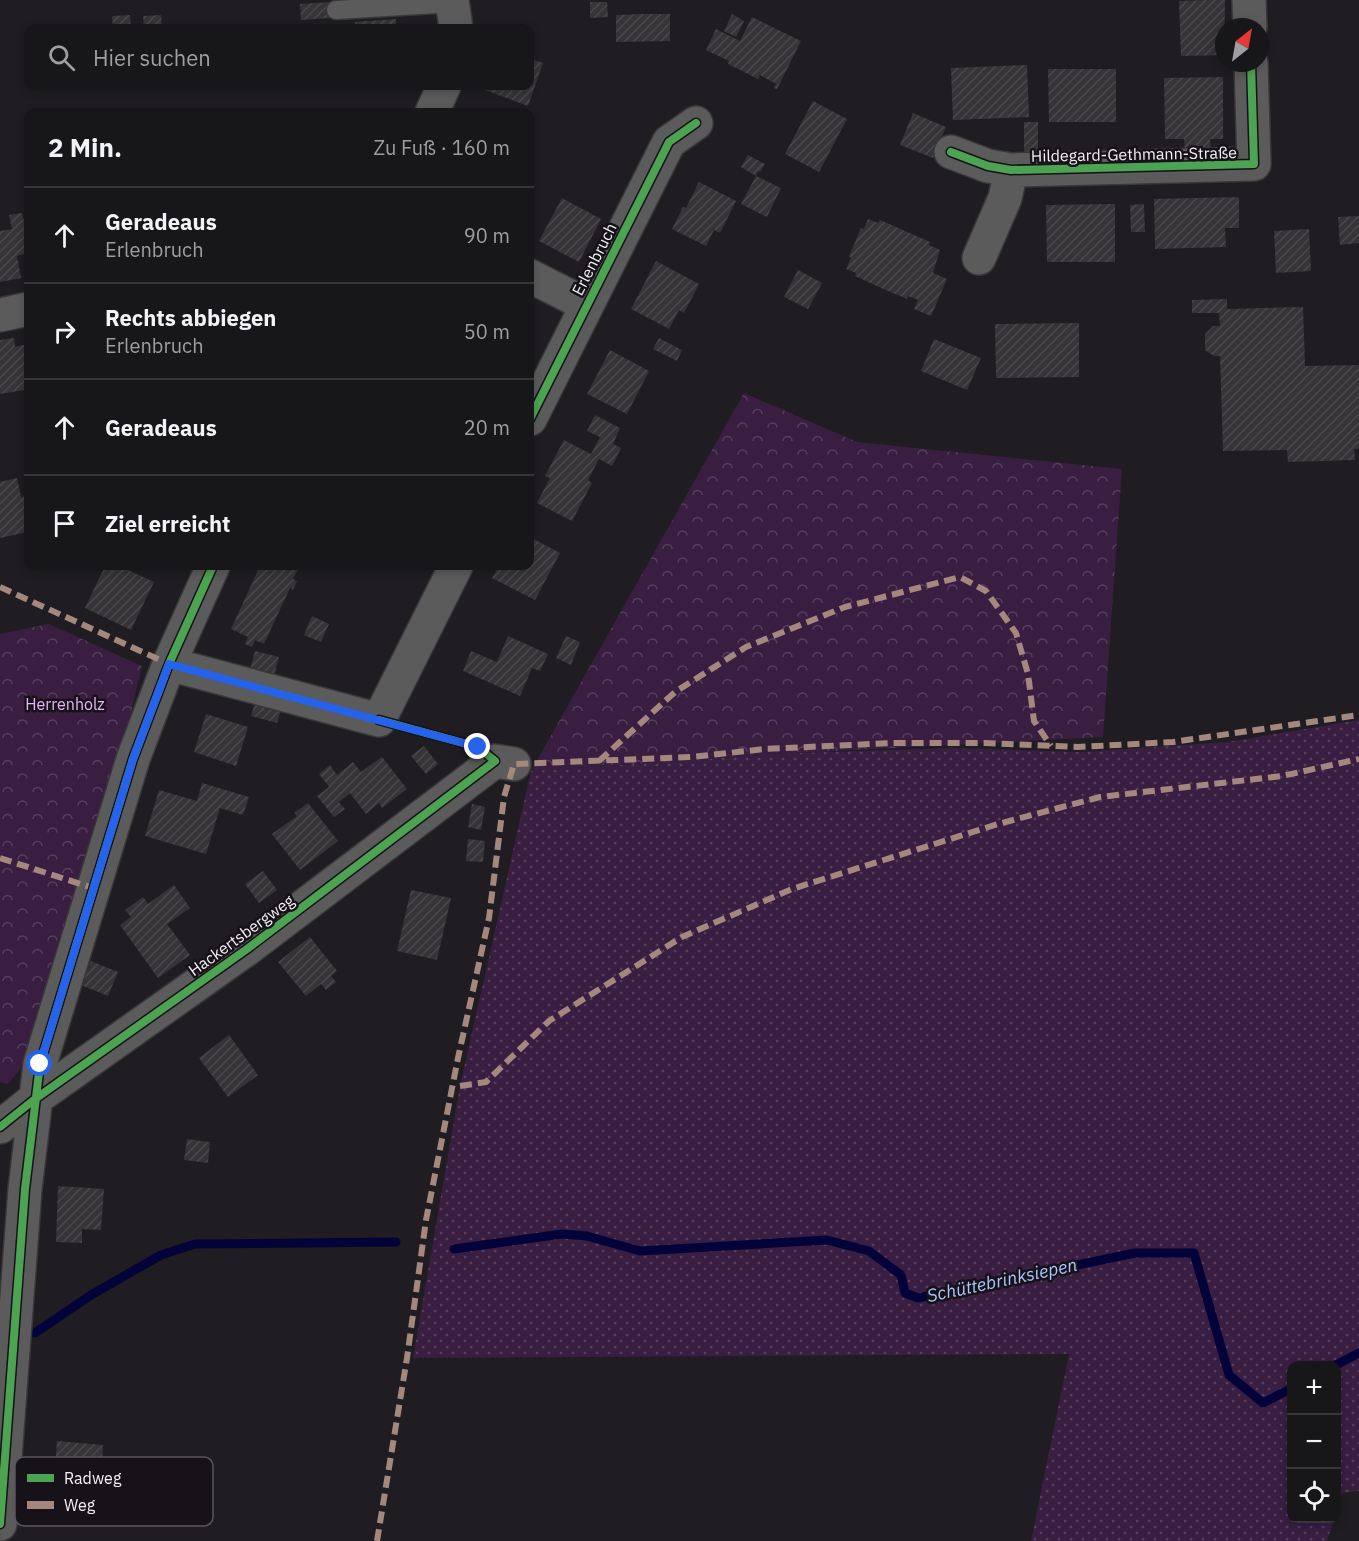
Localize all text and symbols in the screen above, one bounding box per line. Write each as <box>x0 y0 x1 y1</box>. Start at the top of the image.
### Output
north arrow <box>1215 18 1269 72</box>
search box <box>24 24 534 90</box>
icon: search <box>45 41 78 74</box>
text: Hier suchen <box>93 43 211 72</box>
text: 2 Min. <box>48 130 122 164</box>
text: Zu Fuß · 160 m <box>373 134 510 161</box>
street label: Hildegard-Gethmann-Straße <box>1031 142 1237 166</box>
text: Geradeaus <box>105 207 217 236</box>
icon: ahead <box>48 219 81 252</box>
street label: Erlenbruch <box>567 219 621 299</box>
text: 90 m <box>464 222 510 249</box>
text: Erlenbruch <box>105 236 204 263</box>
text: Rechts abbiegen <box>105 303 276 332</box>
icon: right <box>48 315 81 348</box>
text: 50 m <box>464 318 510 345</box>
text: Erlenbruch <box>105 332 204 359</box>
icon: ahead <box>48 411 81 444</box>
text: Geradeaus <box>105 413 217 442</box>
text: 20 m <box>464 414 510 441</box>
icon: arrive <box>48 507 81 540</box>
text: Ziel erreicht <box>105 509 230 538</box>
park label: Herrenholz <box>25 694 105 714</box>
route end <box>464 733 490 759</box>
street label: Hackertsbergweg <box>184 890 298 980</box>
route start <box>26 1050 52 1076</box>
water label: Schüttebrinksiepen <box>925 1253 1079 1307</box>
map controls <box>1287 1361 1341 1523</box>
button: + <box>1287 1361 1341 1415</box>
button: − <box>1287 1415 1341 1469</box>
legend <box>15 1457 213 1526</box>
text: Radweg <box>64 1468 122 1488</box>
button: locate <box>1287 1469 1341 1523</box>
text: Weg <box>64 1495 96 1515</box>

